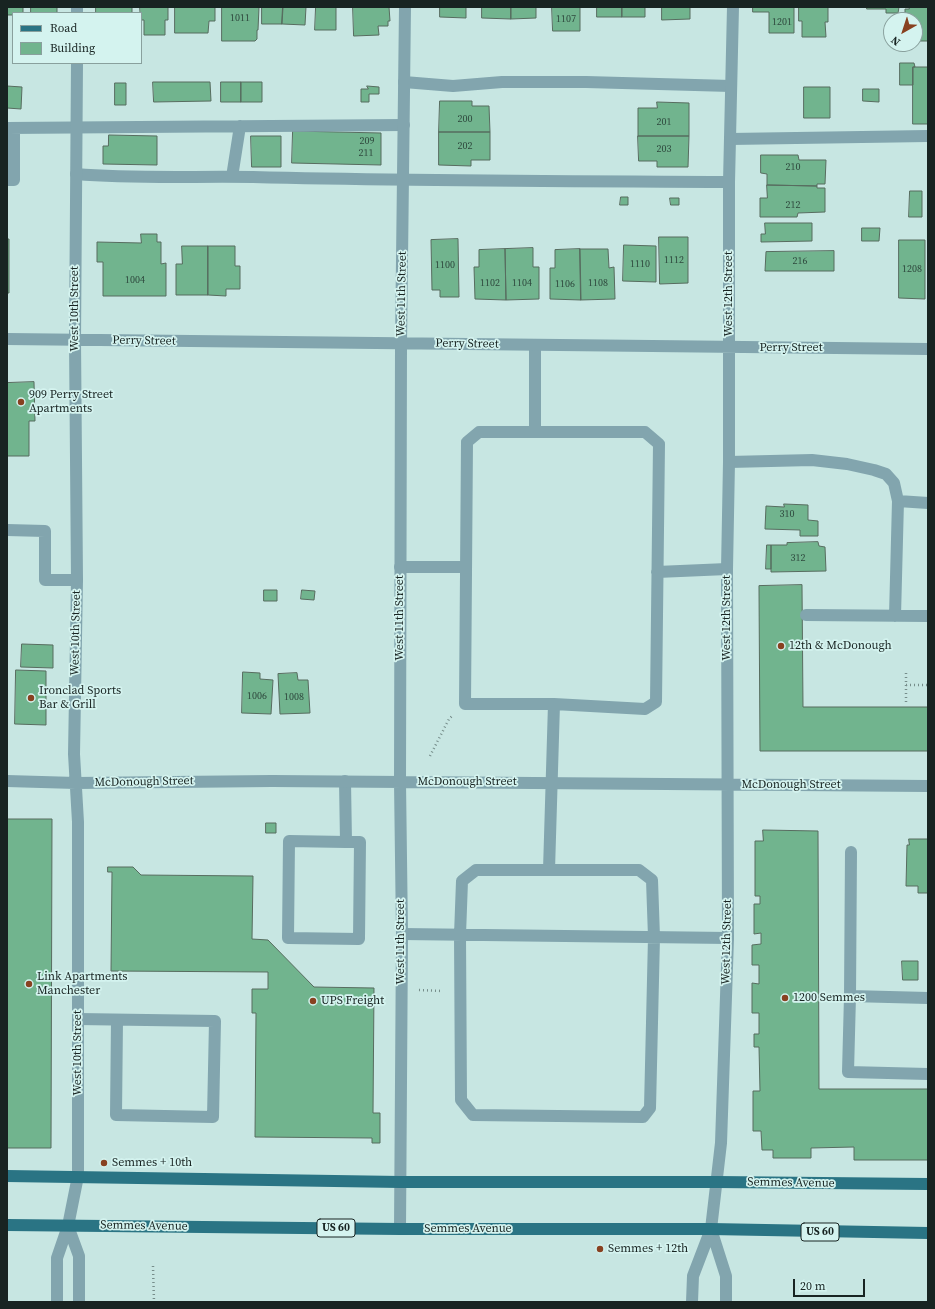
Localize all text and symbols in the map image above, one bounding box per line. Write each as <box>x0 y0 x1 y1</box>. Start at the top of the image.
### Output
legend <box>12 12 142 64</box>
house number: 1011 <box>230 12 250 24</box>
north arrow <box>883 12 923 52</box>
house number: 1107 <box>556 13 576 25</box>
house number: 1201 <box>772 16 792 28</box>
text: Road <box>50 20 77 36</box>
text: N <box>888 33 904 49</box>
text: Building <box>50 40 95 56</box>
house number: 200 <box>458 113 472 125</box>
house number: 201 <box>657 116 671 128</box>
house number: 209 <box>360 135 374 147</box>
house number: 202 <box>458 140 472 152</box>
house number: 203 <box>657 143 671 155</box>
house number: 211 <box>359 147 373 159</box>
house number: 210 <box>786 161 800 173</box>
house number: 212 <box>786 199 800 211</box>
street label: West 11th Street <box>394 251 410 337</box>
street label: West 12th Street <box>722 251 736 337</box>
house number: 1112 <box>664 254 684 266</box>
house number: 216 <box>793 255 807 267</box>
house number: 1110 <box>630 258 650 270</box>
house number: 1100 <box>435 259 455 271</box>
house number: 1208 <box>902 263 922 275</box>
street label: West 10th Street <box>68 266 82 352</box>
house number: 1004 <box>125 274 145 286</box>
house number: 1102 <box>480 277 500 289</box>
house number: 1104 <box>512 277 532 289</box>
house number: 1108 <box>588 277 608 289</box>
house number: 1106 <box>555 278 575 290</box>
street label: Perry Street <box>112 333 176 349</box>
street label: Perry Street <box>435 336 499 352</box>
street label: Perry Street <box>759 341 823 355</box>
place label: 909 Perry Street Apartments <box>29 388 113 416</box>
marker: 909 Perry Street Apartments <box>16 397 26 407</box>
house number: 310 <box>780 508 794 520</box>
house number: 312 <box>791 552 805 564</box>
street label: West 11th Street <box>393 575 407 661</box>
street label: West 12th Street <box>720 575 734 661</box>
street label: West 10th Street <box>68 590 84 676</box>
place label: 12th & McDonough <box>789 639 892 653</box>
marker: 12th & McDonough <box>776 641 786 651</box>
place label: Ironclad Sports Bar & Grill <box>39 684 121 712</box>
house number: 1006 <box>247 690 267 702</box>
house number: 1008 <box>284 691 304 703</box>
marker: Ironclad Sports Bar & Grill <box>26 693 36 703</box>
street label: McDonough Street <box>94 774 194 790</box>
street label: McDonough Street <box>417 775 517 789</box>
street label: McDonough Street <box>741 778 841 792</box>
street label: West 11th Street <box>394 899 408 985</box>
street label: West 12th Street <box>719 899 735 985</box>
place label: Link Apartments Manchester <box>37 970 127 998</box>
marker: Link Apartments Manchester <box>24 979 34 989</box>
place label: 1200 Semmes <box>793 991 865 1005</box>
marker: 1200 Semmes <box>780 993 790 1003</box>
place label: UPS Freight <box>321 994 384 1008</box>
marker: UPS Freight <box>308 996 318 1006</box>
street label: West 10th Street <box>71 1010 85 1096</box>
place label: Semmes + 10th <box>112 1156 192 1170</box>
marker: Semmes + 10th <box>99 1158 109 1168</box>
street label: Semmes Avenue <box>747 1175 835 1191</box>
street label: Semmes Avenue <box>100 1218 188 1234</box>
road number: US 60 <box>317 1219 355 1237</box>
street label: Semmes Avenue <box>424 1222 512 1236</box>
road number: US 60 <box>801 1223 839 1241</box>
place label: Semmes + 12th <box>608 1242 688 1256</box>
marker: Semmes + 12th <box>595 1244 605 1254</box>
scale bar <box>795 1271 867 1297</box>
text: 20 m <box>800 1278 826 1294</box>

